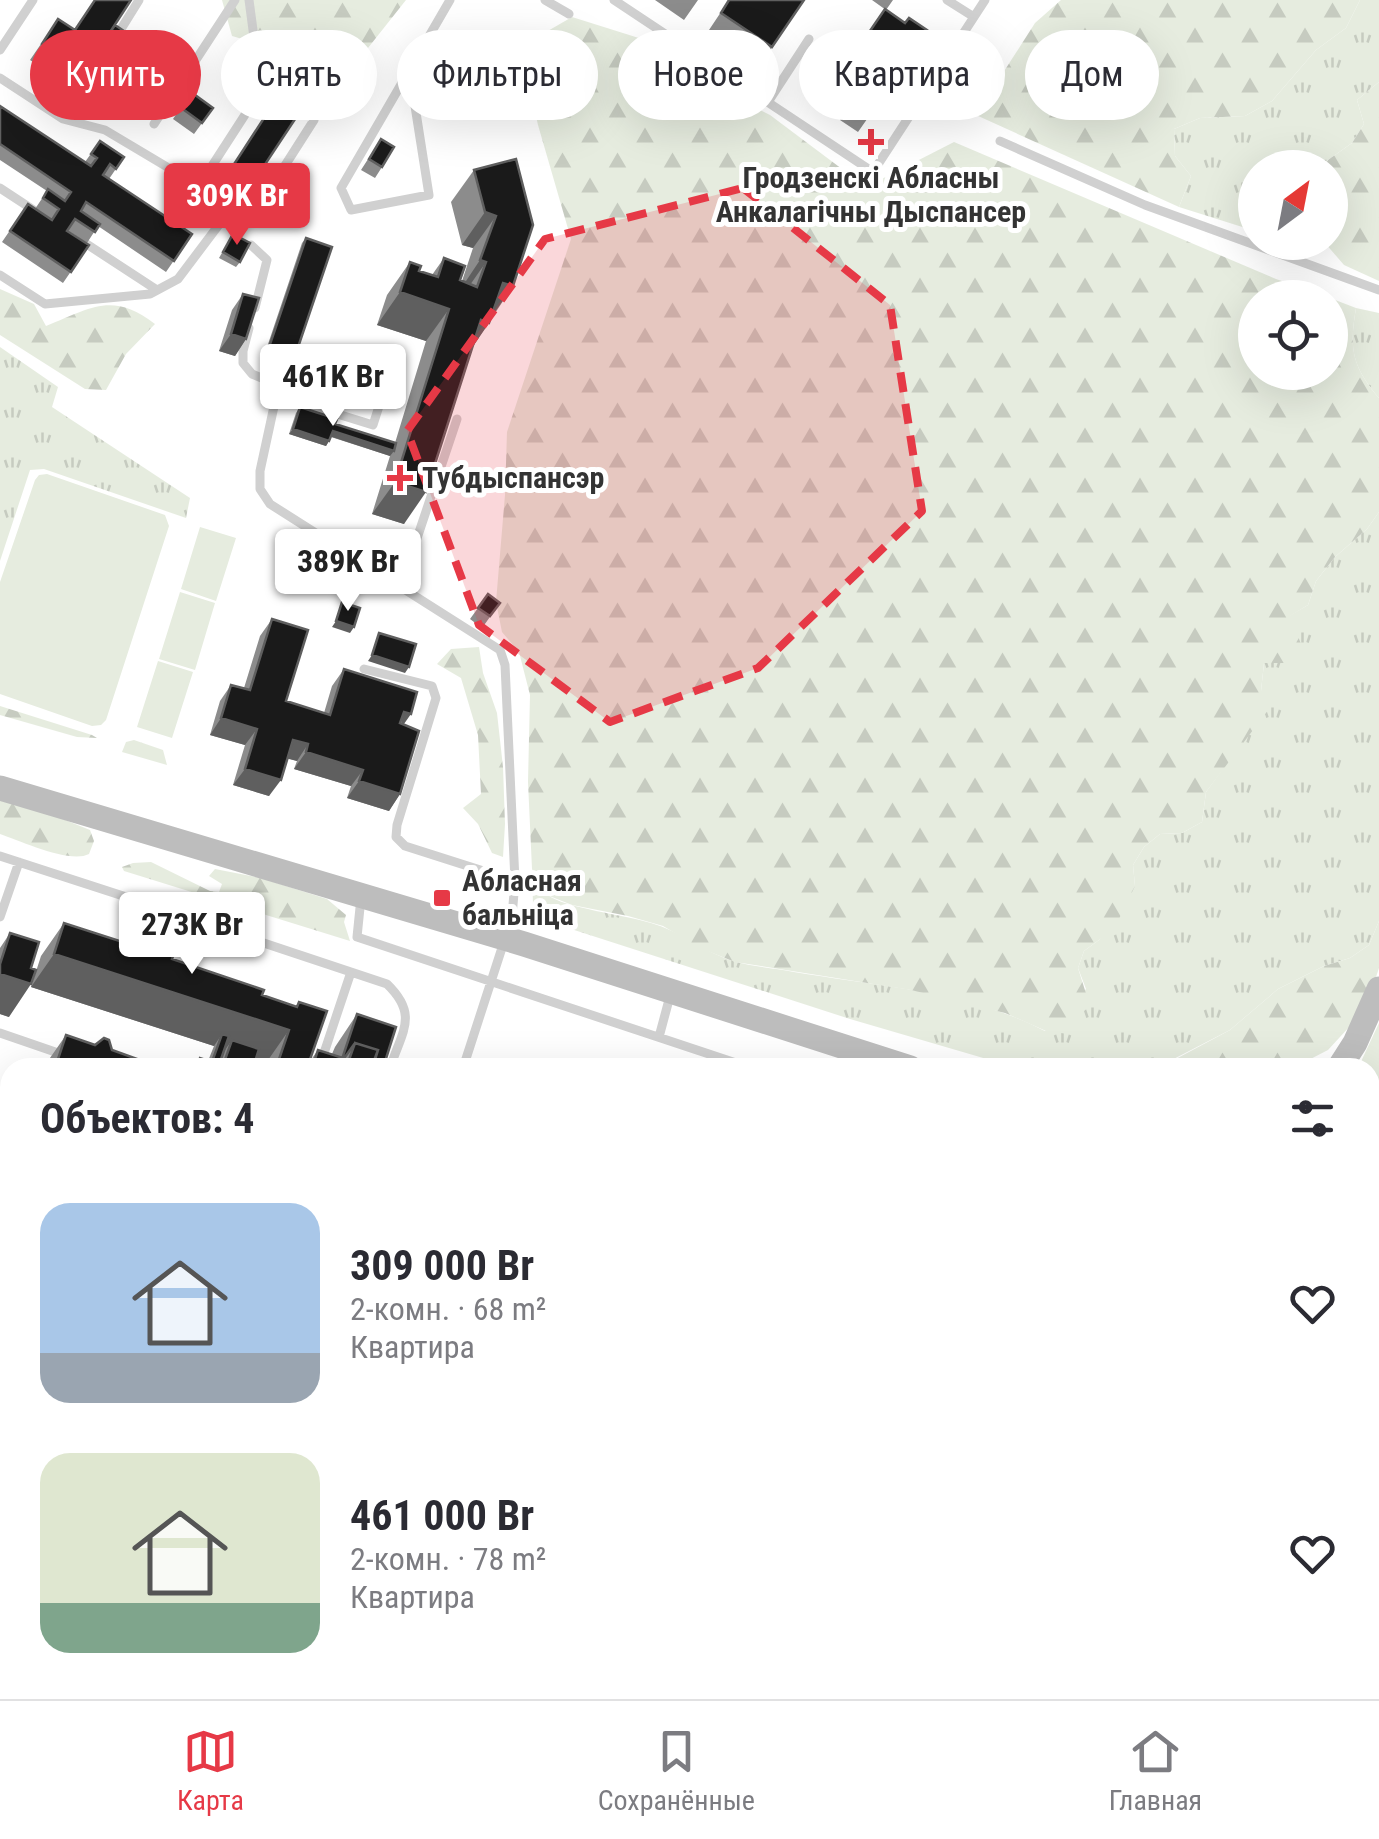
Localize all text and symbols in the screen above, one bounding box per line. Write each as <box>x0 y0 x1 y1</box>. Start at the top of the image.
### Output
chip: Купить <box>30 30 201 120</box>
chip: Снять <box>221 30 377 120</box>
chip: Фильтры <box>397 30 598 120</box>
chip: Новое <box>618 30 779 120</box>
chip: Квартира <box>799 30 1005 120</box>
chip: Дом <box>1025 30 1159 120</box>
marker: Гродзенскі Абласны Анкалагічны Дыспансер <box>858 129 884 155</box>
north arrow <box>1238 150 1348 260</box>
map controls <box>1238 150 1348 390</box>
place label: Гродзенскі Абласны Анкалагічны Дыспансер <box>716 160 1026 229</box>
pin: 309K Br <box>145 163 329 248</box>
text: 309K Br <box>186 176 288 214</box>
button: locate <box>1238 280 1348 390</box>
pin: 461K Br <box>241 344 425 429</box>
text: 461K Br <box>282 357 384 395</box>
place label: Тубдыспансэр <box>422 460 604 495</box>
marker: Тубдыспансэр <box>387 465 413 491</box>
pin: 389K Br <box>256 529 440 614</box>
text: 389K Br <box>297 542 399 580</box>
place label: Абласная бальніца <box>462 863 582 932</box>
marker: Абласная бальніца <box>431 887 453 909</box>
pin: 273K Br <box>100 892 284 977</box>
text: 273K Br <box>141 905 243 943</box>
icon: filters <box>1285 1091 1340 1146</box>
text: Объектов: 4 <box>40 1094 254 1143</box>
text: 309 000 Br <box>350 1241 534 1290</box>
icon: home <box>120 1243 240 1363</box>
icon: heart <box>1285 1276 1340 1331</box>
text: 2-комн. · 68 m² <box>350 1290 546 1328</box>
text: Квартира <box>350 1328 475 1366</box>
text: 461 000 Br <box>350 1491 534 1540</box>
icon: home <box>120 1493 240 1613</box>
icon: heart <box>1285 1526 1340 1581</box>
text: 2-комн. · 78 m² <box>350 1540 546 1578</box>
text: Квартира <box>350 1578 475 1616</box>
tab: Карта <box>177 1724 244 1817</box>
tab: Сохранённые <box>598 1724 755 1817</box>
tab: Главная <box>1109 1724 1202 1817</box>

